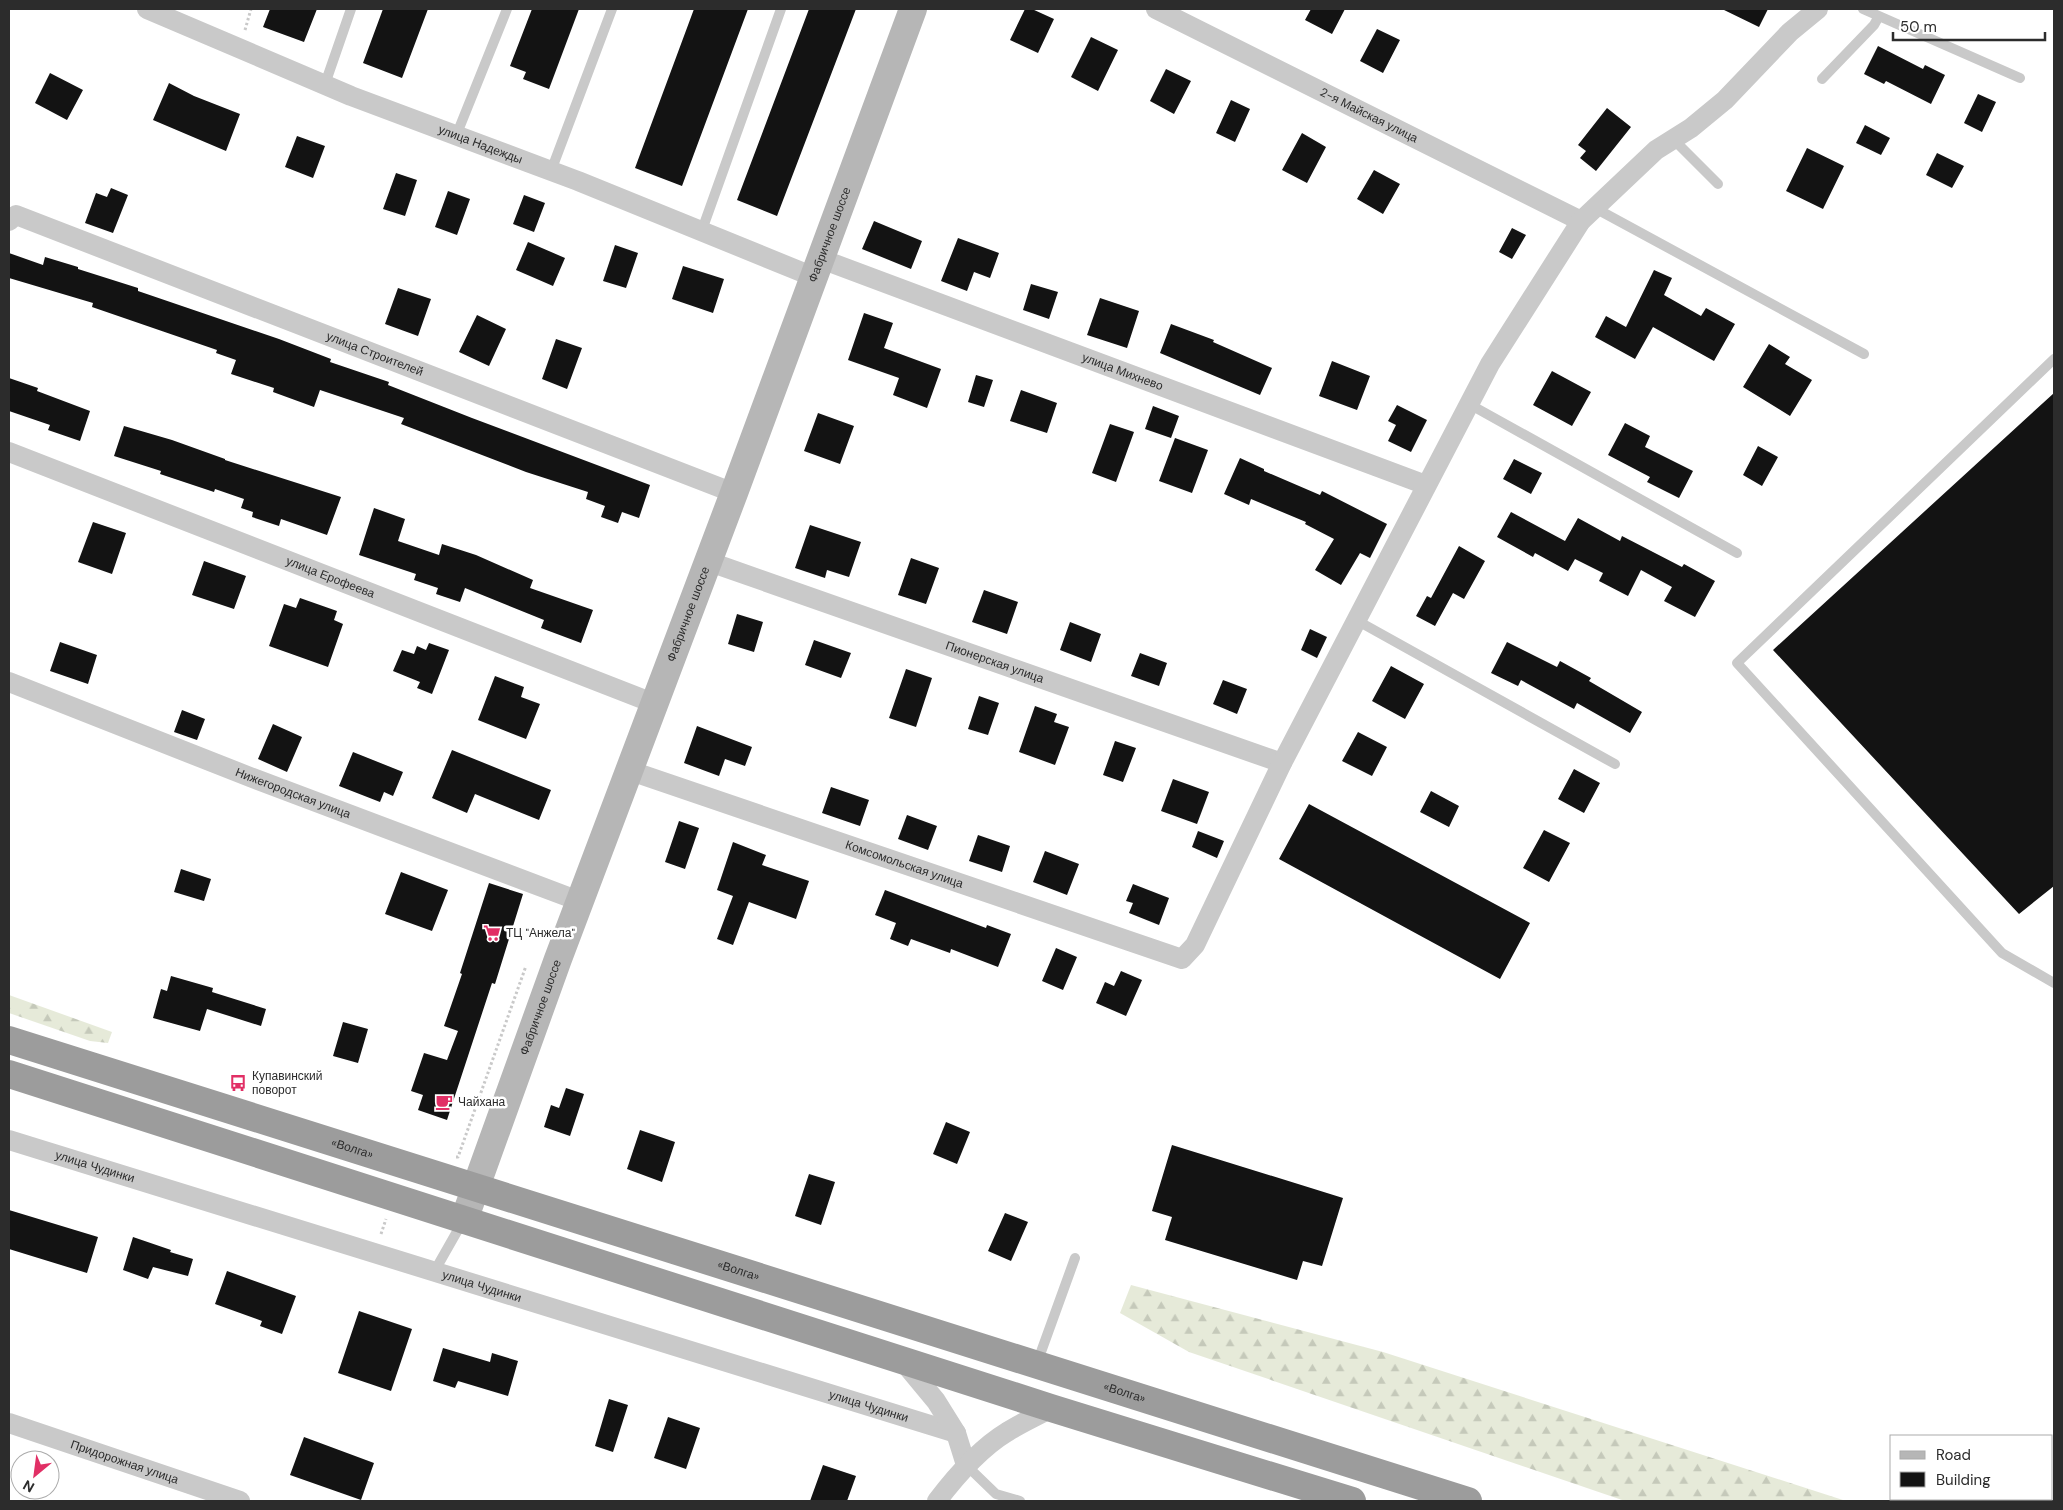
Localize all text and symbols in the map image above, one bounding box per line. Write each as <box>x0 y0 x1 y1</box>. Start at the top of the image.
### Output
scale bar <box>1893 10 2046 42</box>
text: 50 m <box>1900 17 1937 37</box>
street label: 2-я Майская улица <box>1317 84 1421 147</box>
street label: улица Надежды <box>436 121 525 168</box>
street label: Фабричное шоссе <box>805 184 855 285</box>
street label: улица Строителей <box>324 328 426 380</box>
street label: улица Михнево <box>1080 349 1166 394</box>
street label: улица Ерофеева <box>284 553 377 602</box>
street label: Фабричное шоссе <box>663 564 714 664</box>
street label: Пионерская улица <box>944 637 1046 687</box>
street label: Нижегородская улица <box>233 764 353 822</box>
street label: Комсомольская улица <box>843 837 966 892</box>
supermarket icon: ТЦ "Анжела" <box>482 923 502 943</box>
place label: ТЦ "Анжела" <box>506 925 576 941</box>
street label: Фабричное шоссе <box>516 957 565 1057</box>
place label: Купавинский поворот <box>252 1068 323 1098</box>
bus stop icon: Купавинский поворот <box>228 1073 248 1093</box>
cafe icon: Чайхана <box>434 1092 454 1112</box>
place label: Чайхана <box>458 1094 506 1110</box>
street label: «Волга» <box>329 1134 375 1163</box>
street label: улица Чудинки <box>53 1147 137 1186</box>
street label: «Волга» <box>715 1256 761 1285</box>
street label: улица Чудинки <box>440 1267 523 1306</box>
street label: «Волга» <box>1102 1378 1148 1407</box>
street label: улица Чудинки <box>827 1386 910 1426</box>
legend <box>1890 1435 2053 1500</box>
street label: Придорожная улица <box>68 1436 181 1488</box>
text: Road <box>1936 1445 1971 1465</box>
north arrow <box>10 1450 60 1500</box>
text: Building <box>1936 1470 1991 1490</box>
text: N <box>20 1476 38 1497</box>

